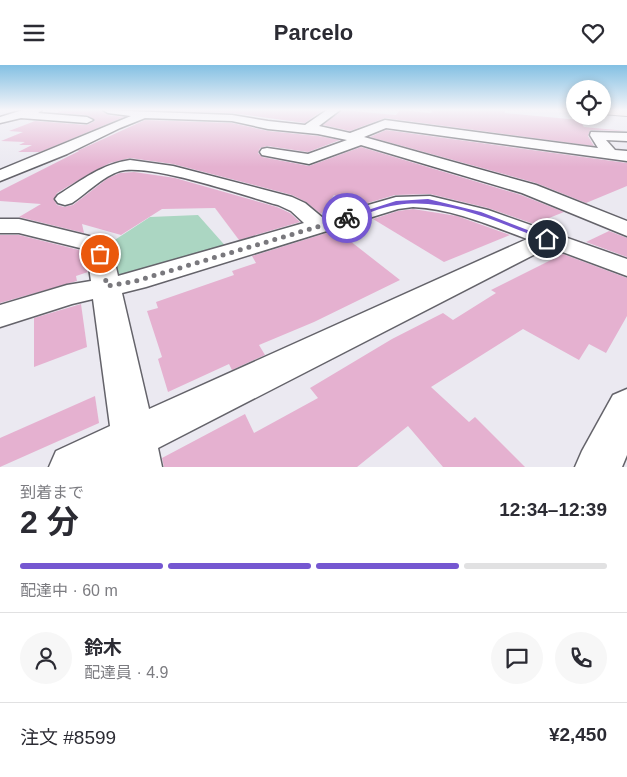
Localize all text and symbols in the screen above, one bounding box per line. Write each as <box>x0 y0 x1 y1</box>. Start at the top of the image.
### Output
icon: menu <box>20 19 48 47</box>
icon: heart <box>579 19 607 47</box>
text: Parcelo <box>274 20 353 45</box>
map controls <box>566 80 611 125</box>
button: locate <box>566 80 611 125</box>
courier <box>322 193 372 243</box>
icon: bike <box>333 204 361 232</box>
pin <box>526 218 568 260</box>
icon: home <box>533 225 561 253</box>
pin <box>79 233 121 275</box>
icon: bag <box>86 240 114 268</box>
text: 到着まで <box>20 484 84 501</box>
text: 12:34–12:39 <box>499 499 607 520</box>
text: 2 分 <box>20 504 79 540</box>
text: 配達中 · 60 m <box>20 582 118 599</box>
button: person <box>20 632 72 684</box>
button: chat <box>491 632 543 684</box>
button: phone <box>555 632 607 684</box>
text: 鈴木 <box>84 637 122 658</box>
text: 配達員 · 4.9 <box>84 664 168 681</box>
text: ¥2,450 <box>549 724 607 745</box>
text: 注文 #8599 <box>20 727 116 748</box>

